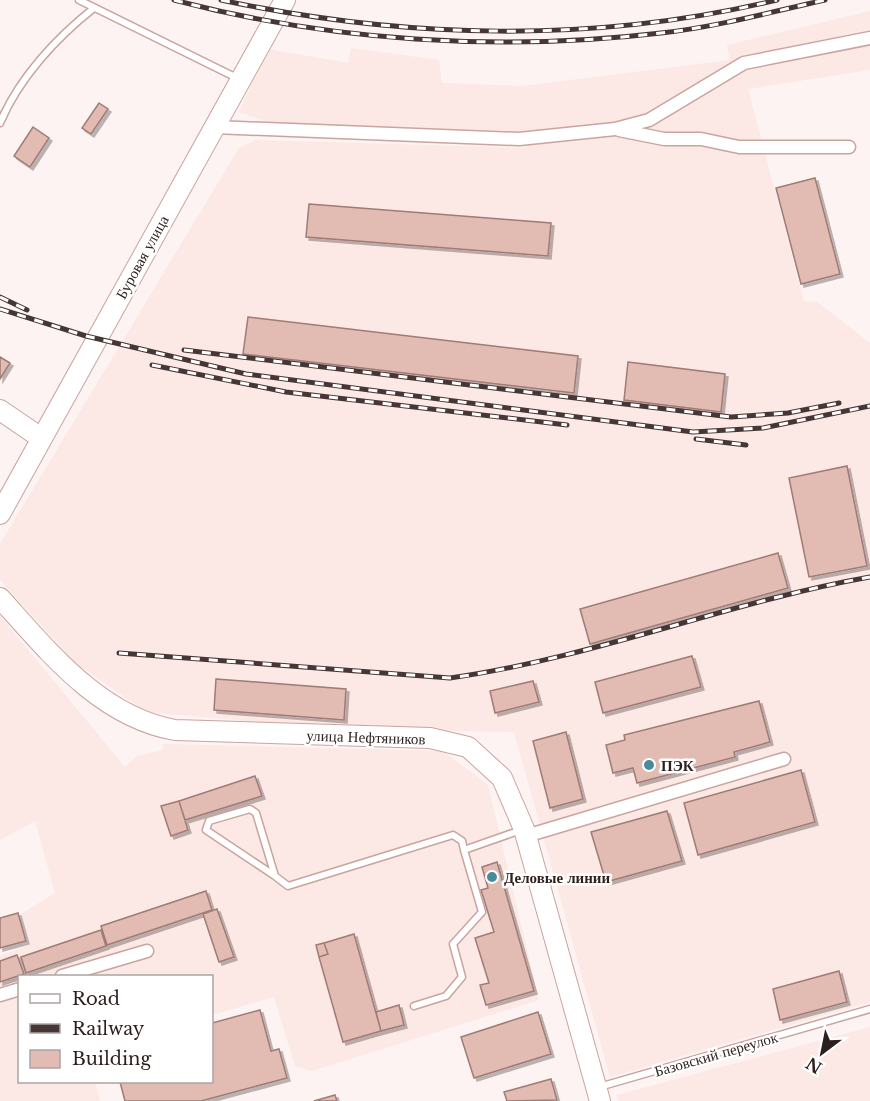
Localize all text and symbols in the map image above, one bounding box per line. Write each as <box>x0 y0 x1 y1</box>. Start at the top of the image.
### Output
street label: Буровая улица <box>111 212 173 302</box>
street label: улица Нефтяников <box>306 725 426 749</box>
place label: ПЭК <box>661 756 694 775</box>
marker: ПЭК <box>642 758 656 772</box>
place label: Деловые линии <box>504 868 611 887</box>
marker: Деловые линии <box>485 870 499 884</box>
legend <box>18 975 213 1083</box>
text: Road <box>72 988 120 1010</box>
text: Railway <box>72 1018 145 1040</box>
north arrow <box>792 1023 852 1083</box>
street label: Базовский переулок <box>652 1027 781 1081</box>
text: Building <box>72 1048 151 1070</box>
text: N <box>802 1053 826 1078</box>

